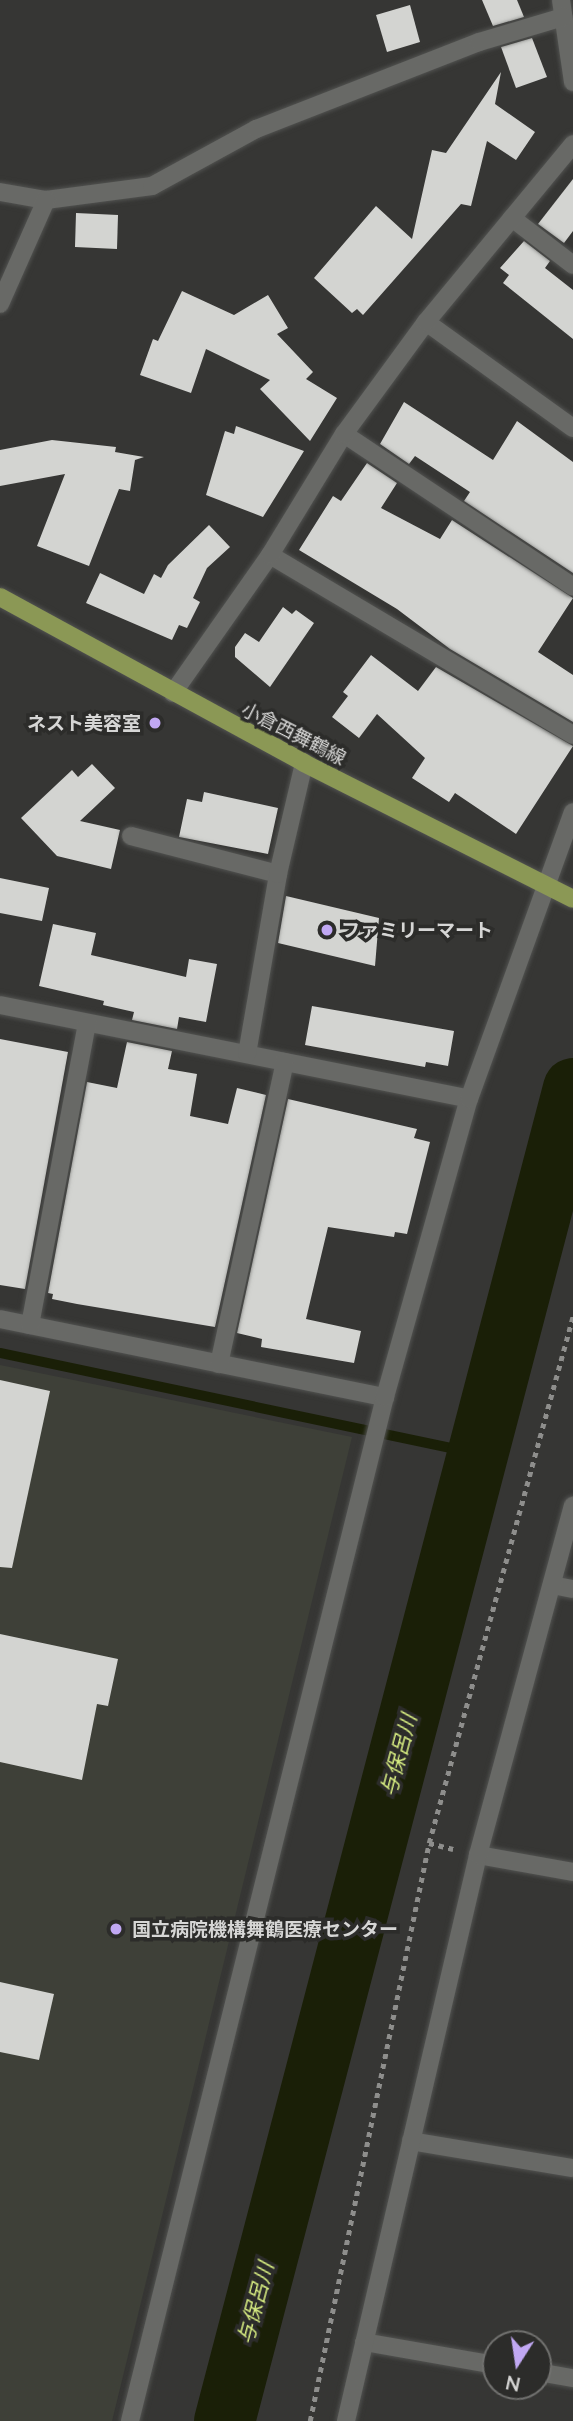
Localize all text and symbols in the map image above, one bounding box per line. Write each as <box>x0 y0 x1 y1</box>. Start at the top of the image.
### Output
street label: 小倉西舞鶴線 <box>238 697 350 769</box>
place label: ネスト美容室 <box>27 712 141 734</box>
marker: ネスト美容室 <box>147 715 163 731</box>
place label: ファミリーマート <box>341 919 493 941</box>
marker: ファミリーマート <box>319 922 335 938</box>
water label: 与保呂川 <box>375 1711 421 1799</box>
place label: 国立病院機構舞鶴医療センター <box>132 1918 398 1940</box>
marker: 国立病院機構舞鶴医療センター <box>106 1919 126 1939</box>
water label: 与保呂川 <box>232 2259 278 2347</box>
north arrow <box>482 2330 552 2400</box>
text: N <box>503 2371 523 2397</box>

